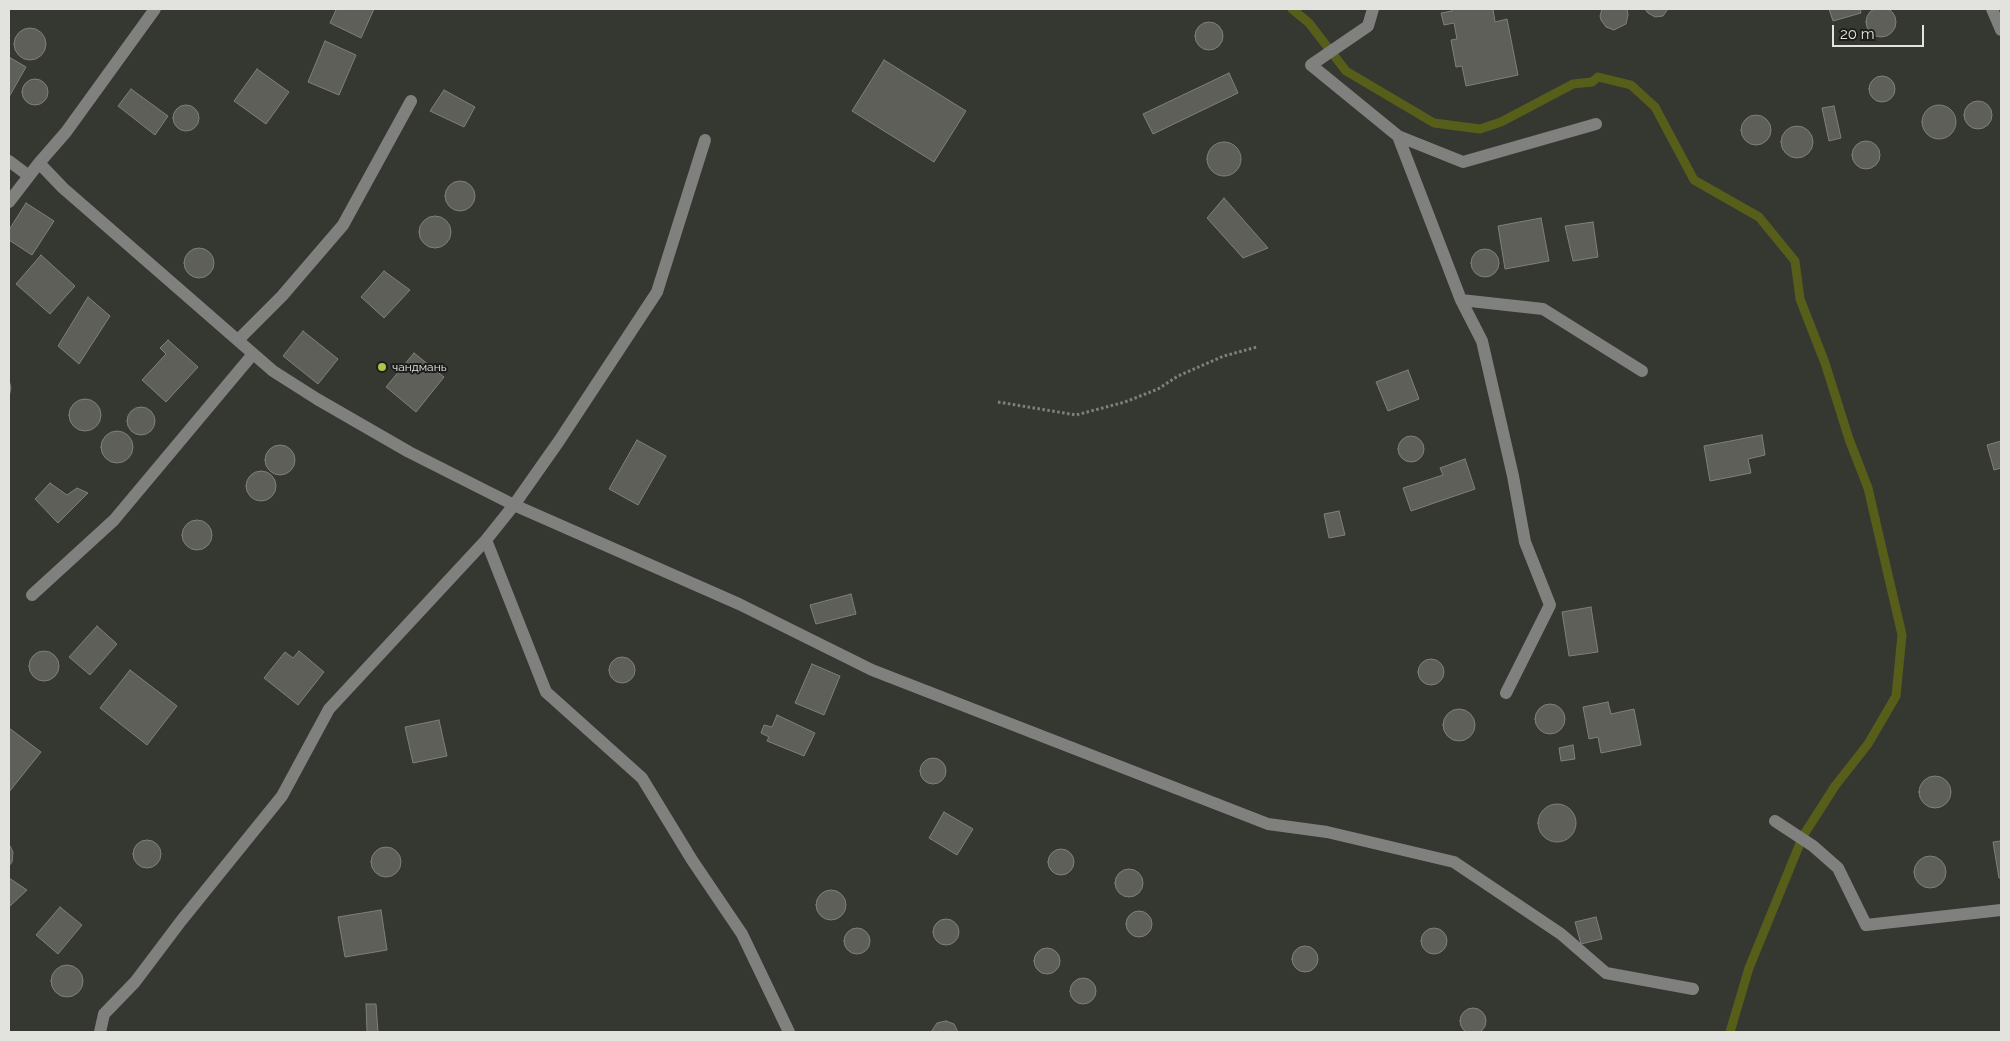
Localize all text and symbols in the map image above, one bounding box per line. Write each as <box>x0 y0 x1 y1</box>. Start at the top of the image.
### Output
scale bar <box>1835 15 1928 47</box>
text: 20 m <box>1840 25 1875 43</box>
place label: чандмань <box>392 360 446 374</box>
marker: чандмань <box>376 361 388 373</box>

